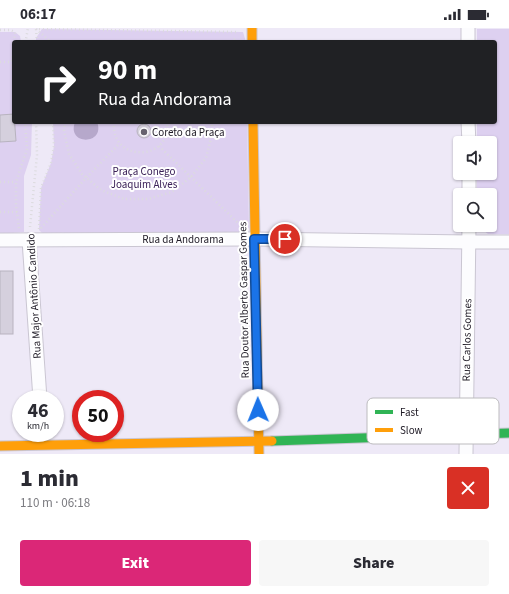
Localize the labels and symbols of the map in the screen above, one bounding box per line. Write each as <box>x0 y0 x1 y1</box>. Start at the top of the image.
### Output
place label: Coreto da Praça <box>152 125 225 140</box>
marker: Coreto da Praça <box>139 127 149 137</box>
park label: Praça Conego Joaquim Alves <box>111 164 178 192</box>
street label: Rua Doutor Alberto Gaspar Gomes <box>235 221 253 378</box>
pin <box>268 222 302 256</box>
street label: Rua da Andorama <box>142 232 224 247</box>
street label: Rua Major Antônio Candido <box>23 233 45 359</box>
street label: Rua Carlos Gomes <box>459 298 475 382</box>
position arrow <box>237 389 279 431</box>
speed limit sign: 50 <box>72 390 124 442</box>
legend <box>367 398 499 444</box>
text: Fast <box>400 405 419 420</box>
text: Slow <box>400 423 423 438</box>

